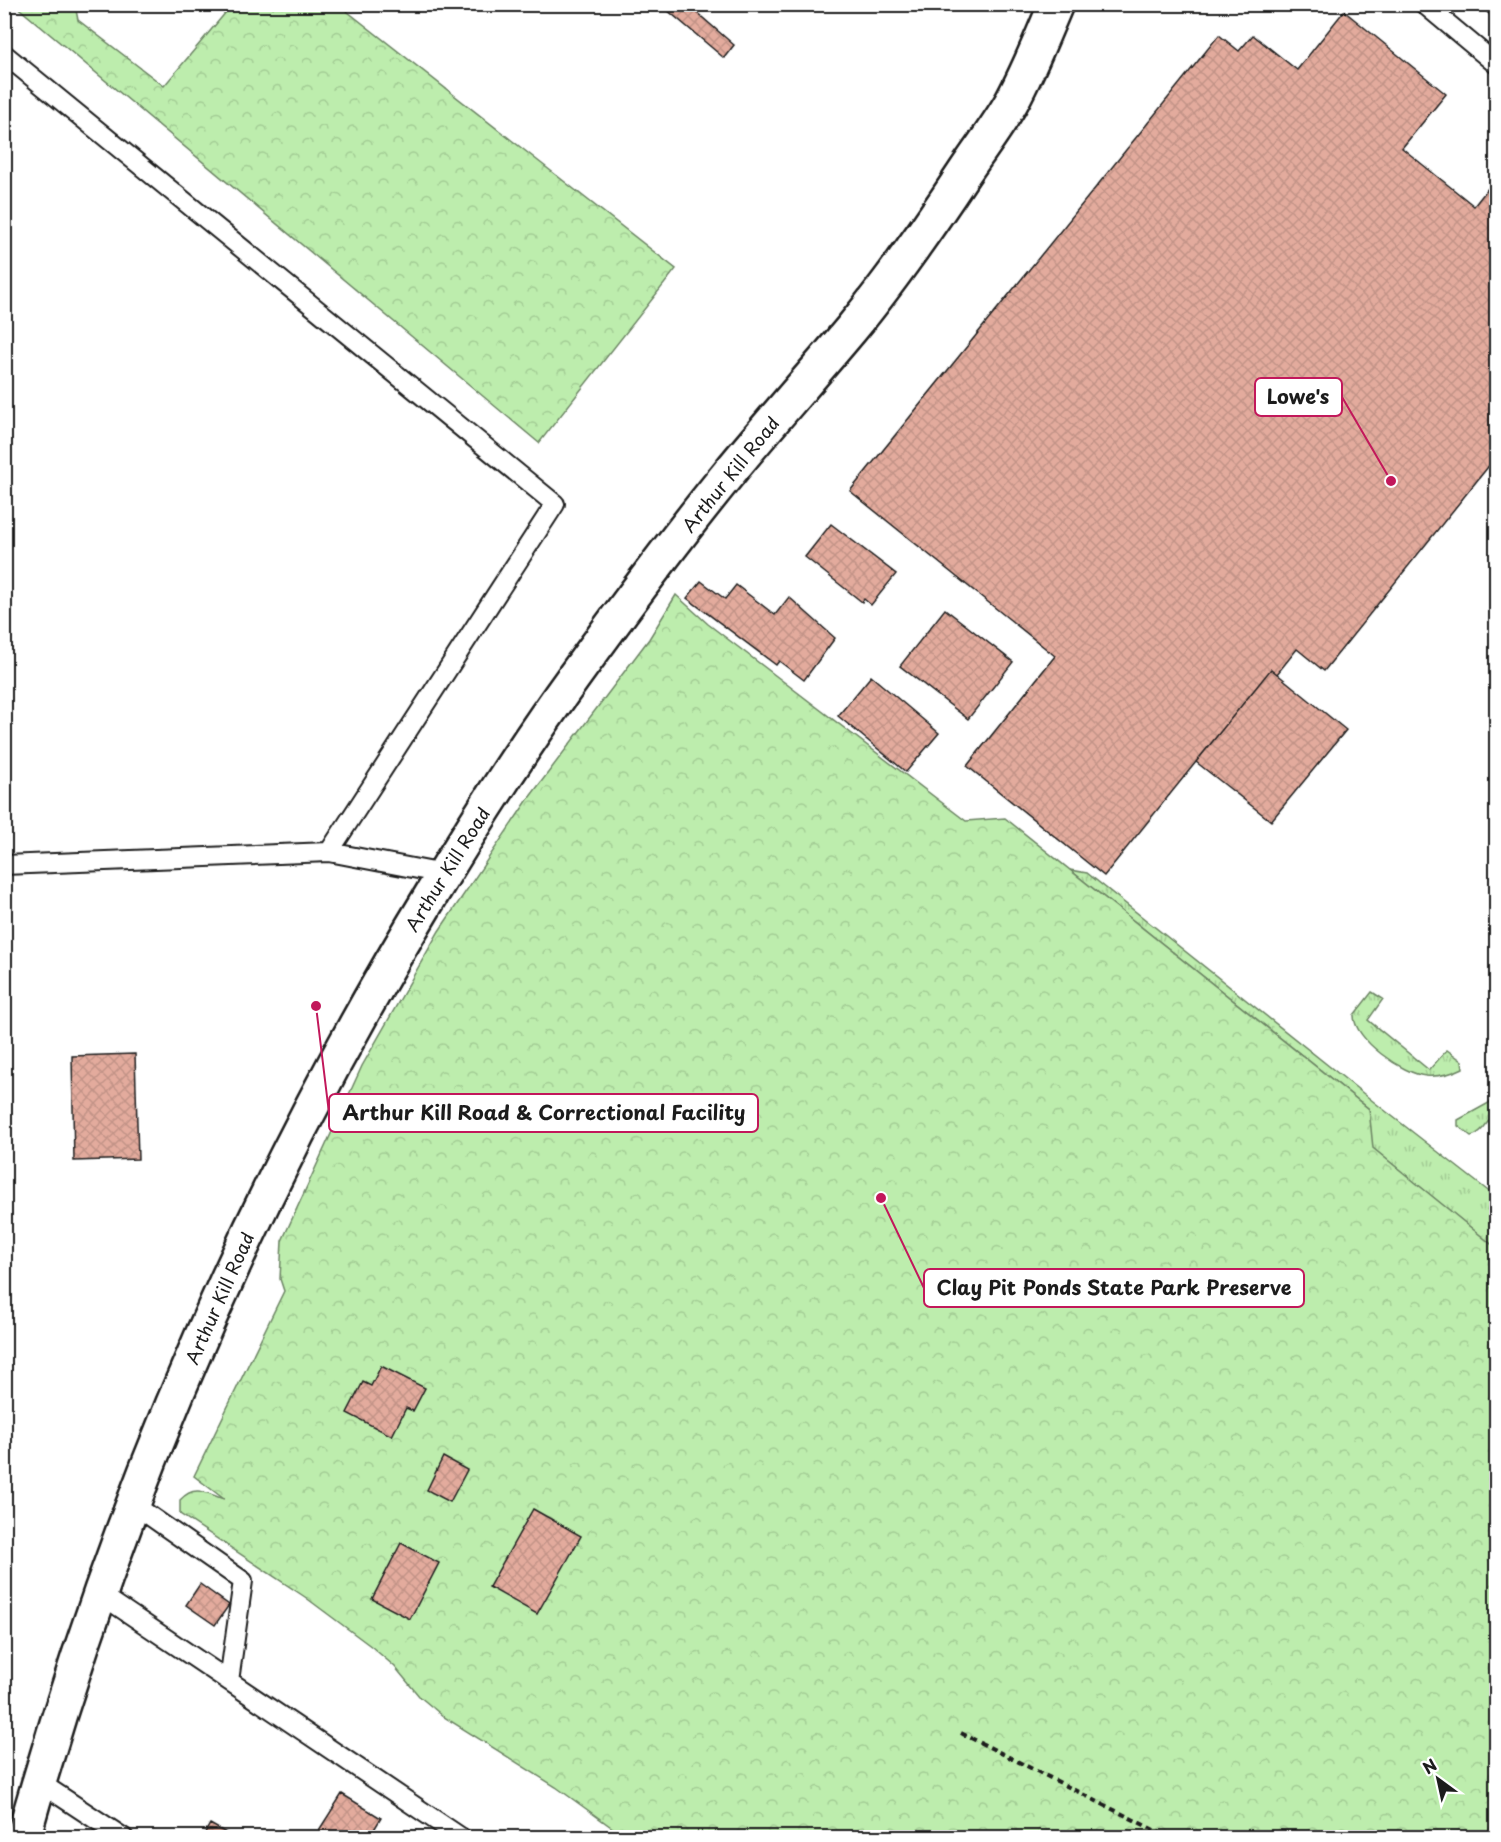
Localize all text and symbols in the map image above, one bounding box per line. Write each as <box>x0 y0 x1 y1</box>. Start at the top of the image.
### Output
callout: Lowe's <box>1255 378 1342 416</box>
text: Lowe's <box>1267 381 1330 411</box>
street label: Arthur Kill Road <box>675 410 785 538</box>
street label: Arthur Kill Road <box>398 802 496 936</box>
callout: Arthur Kill Road & Correctional Facility <box>329 1094 758 1132</box>
text: Arthur Kill Road & Correctional Facility <box>342 1097 746 1127</box>
street label: Arthur Kill Road <box>178 1228 260 1368</box>
callout: Clay Pit Ponds State Park Preserve <box>924 1269 1304 1307</box>
text: Clay Pit Ponds State Park Preserve <box>936 1272 1292 1302</box>
north arrow <box>1408 1749 1468 1809</box>
text: N <box>1417 1752 1441 1779</box>

